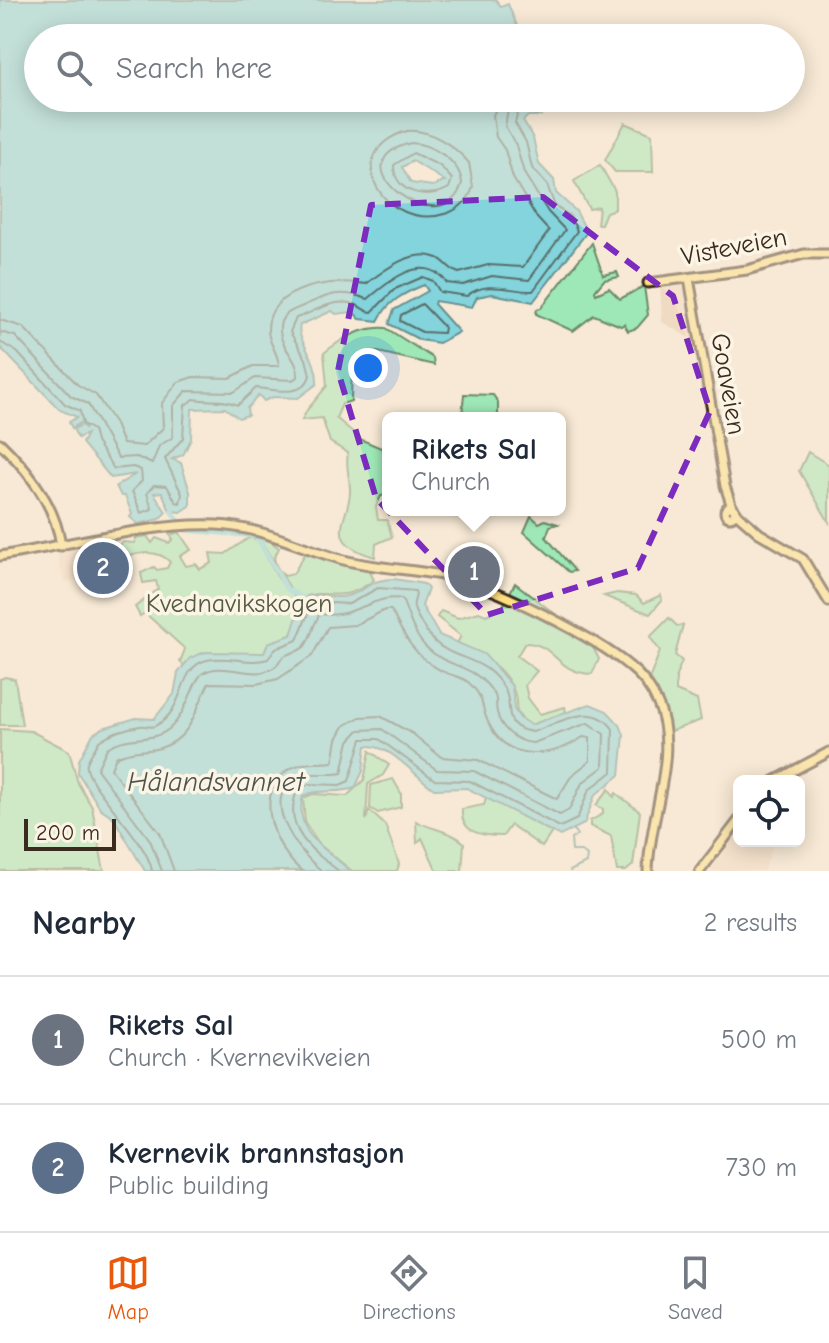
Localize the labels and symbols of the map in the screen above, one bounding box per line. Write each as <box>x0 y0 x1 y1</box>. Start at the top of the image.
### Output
street label: Visteveien <box>679 222 789 272</box>
street label: Goaveien <box>704 331 752 437</box>
your location <box>348 348 388 388</box>
pin: 2 <box>77 538 129 598</box>
pin: 1 <box>448 542 500 602</box>
park label: Kvednavikskogen <box>146 589 332 619</box>
water label: Hålandsvannet <box>127 766 307 798</box>
scale bar <box>24 815 116 851</box>

